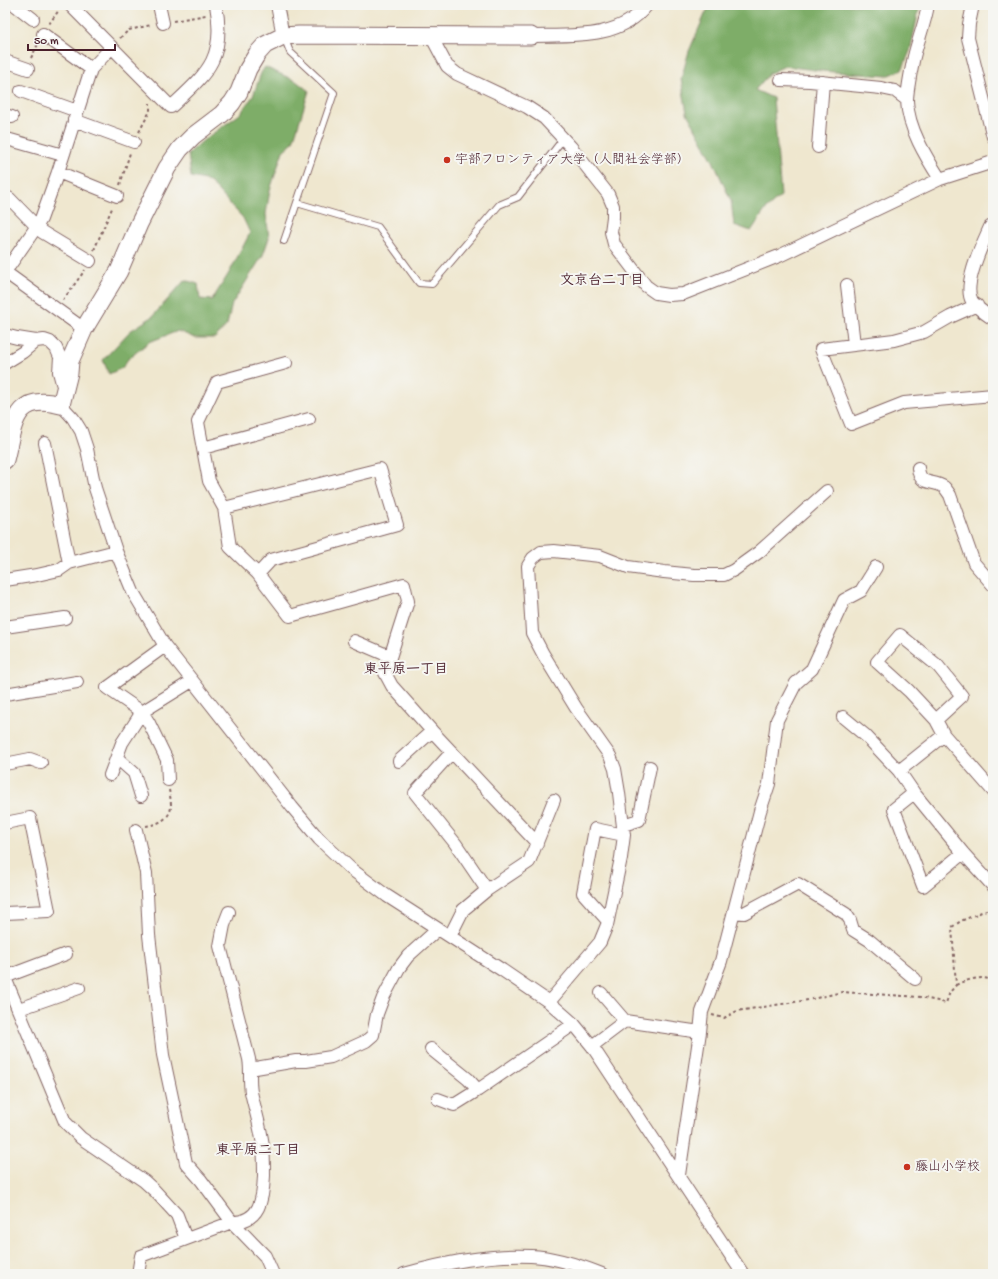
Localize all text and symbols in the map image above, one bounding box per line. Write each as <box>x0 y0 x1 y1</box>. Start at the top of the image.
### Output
scale bar <box>28 26 115 52</box>
text: 50 m <box>34 35 59 49</box>
place label: 宇部フロンティア大学（人間社会学部） <box>455 152 690 168</box>
marker: 宇部フロンティア大学（人間社会学部） <box>442 155 452 165</box>
district label: 文京台二丁目 <box>560 272 644 290</box>
district label: 東平原一丁目 <box>364 661 448 679</box>
district label: 東平原二丁目 <box>216 1142 300 1160</box>
place label: 藤山小学校 <box>915 1159 980 1175</box>
marker: 藤山小学校 <box>902 1162 912 1172</box>

